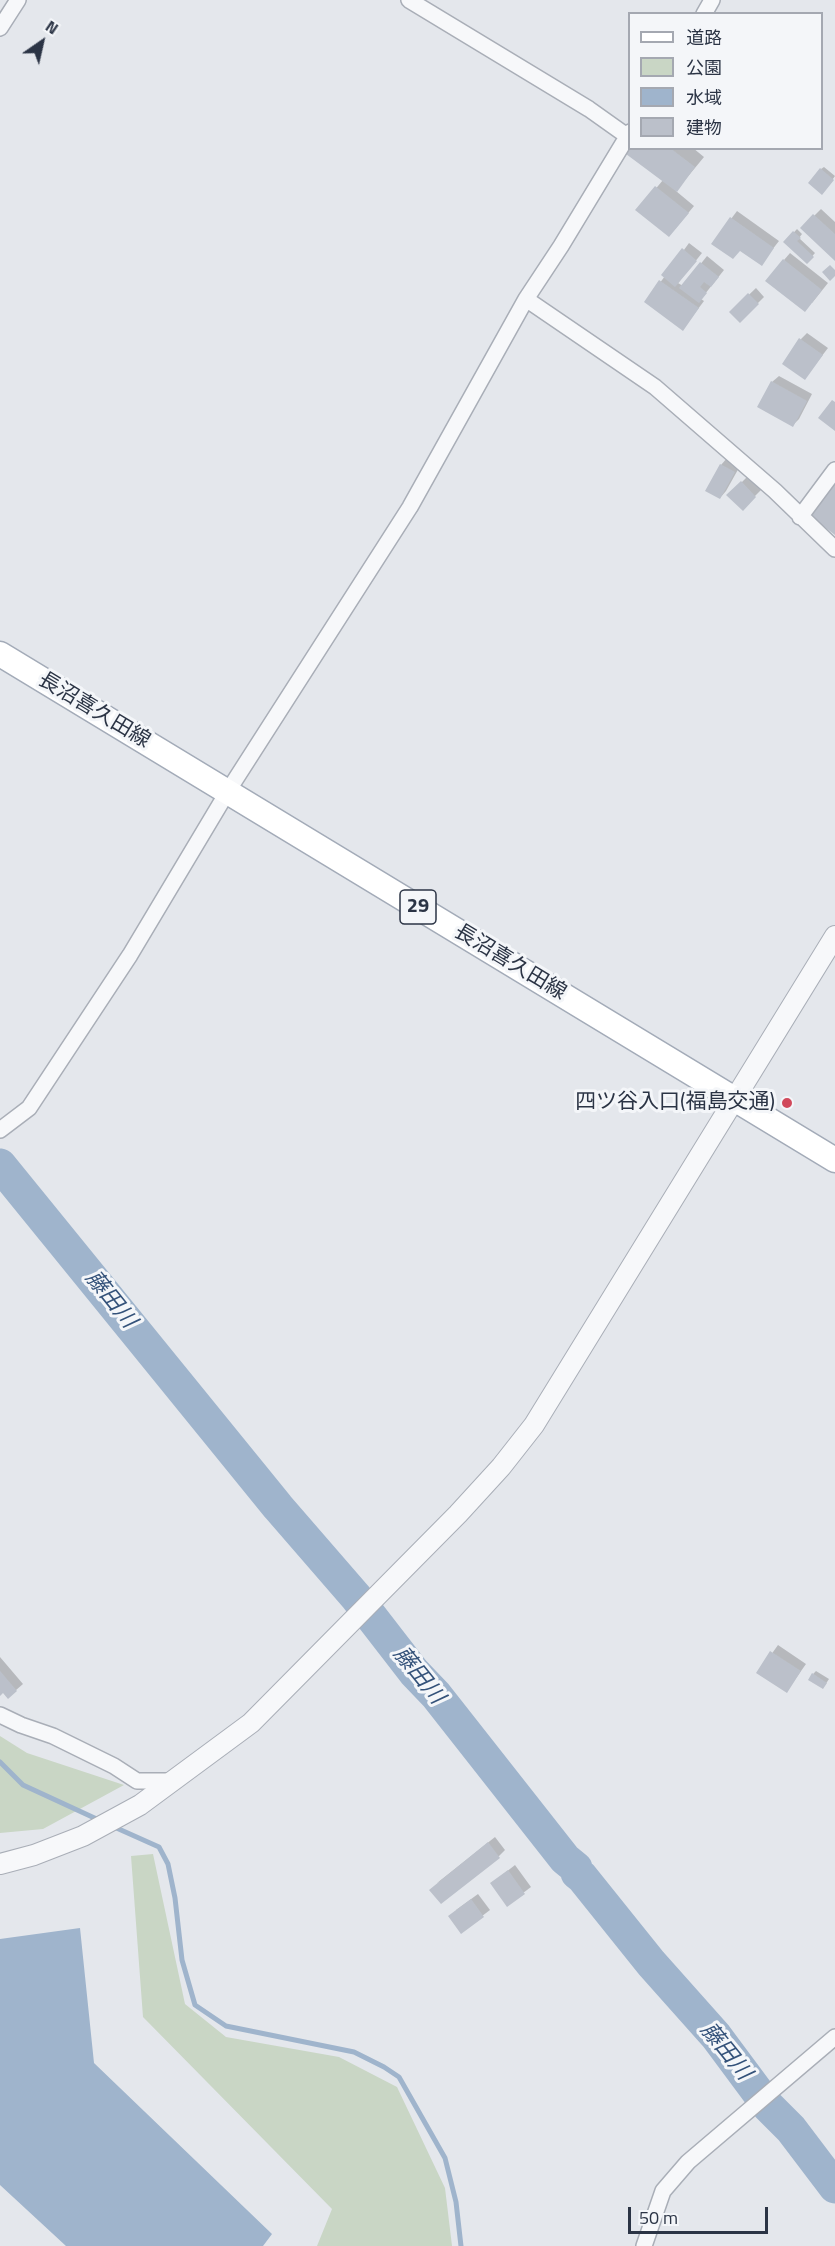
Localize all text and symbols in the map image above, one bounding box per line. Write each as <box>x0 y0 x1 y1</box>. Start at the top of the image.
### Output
north arrow <box>12 12 72 72</box>
legend <box>628 12 823 150</box>
text: N <box>41 14 63 40</box>
text: 道路 <box>686 24 722 51</box>
text: 公園 <box>686 54 722 81</box>
text: 水域 <box>686 84 722 111</box>
text: 建物 <box>686 114 722 141</box>
street label: 長沼喜久田線 <box>34 668 154 754</box>
road number: 29 <box>400 890 436 924</box>
street label: 長沼喜久田線 <box>450 920 570 1006</box>
place label: 四ツ谷入口(福島交通) <box>575 1090 775 1116</box>
marker: 四ツ谷入口(福島交通) <box>780 1096 794 1110</box>
water label: 藤田川 <box>79 1266 141 1334</box>
water label: 藤田川 <box>387 1642 449 1710</box>
water label: 藤田川 <box>694 2018 756 2086</box>
scale bar <box>631 2195 770 2233</box>
text: 50 m <box>639 2204 678 2231</box>

